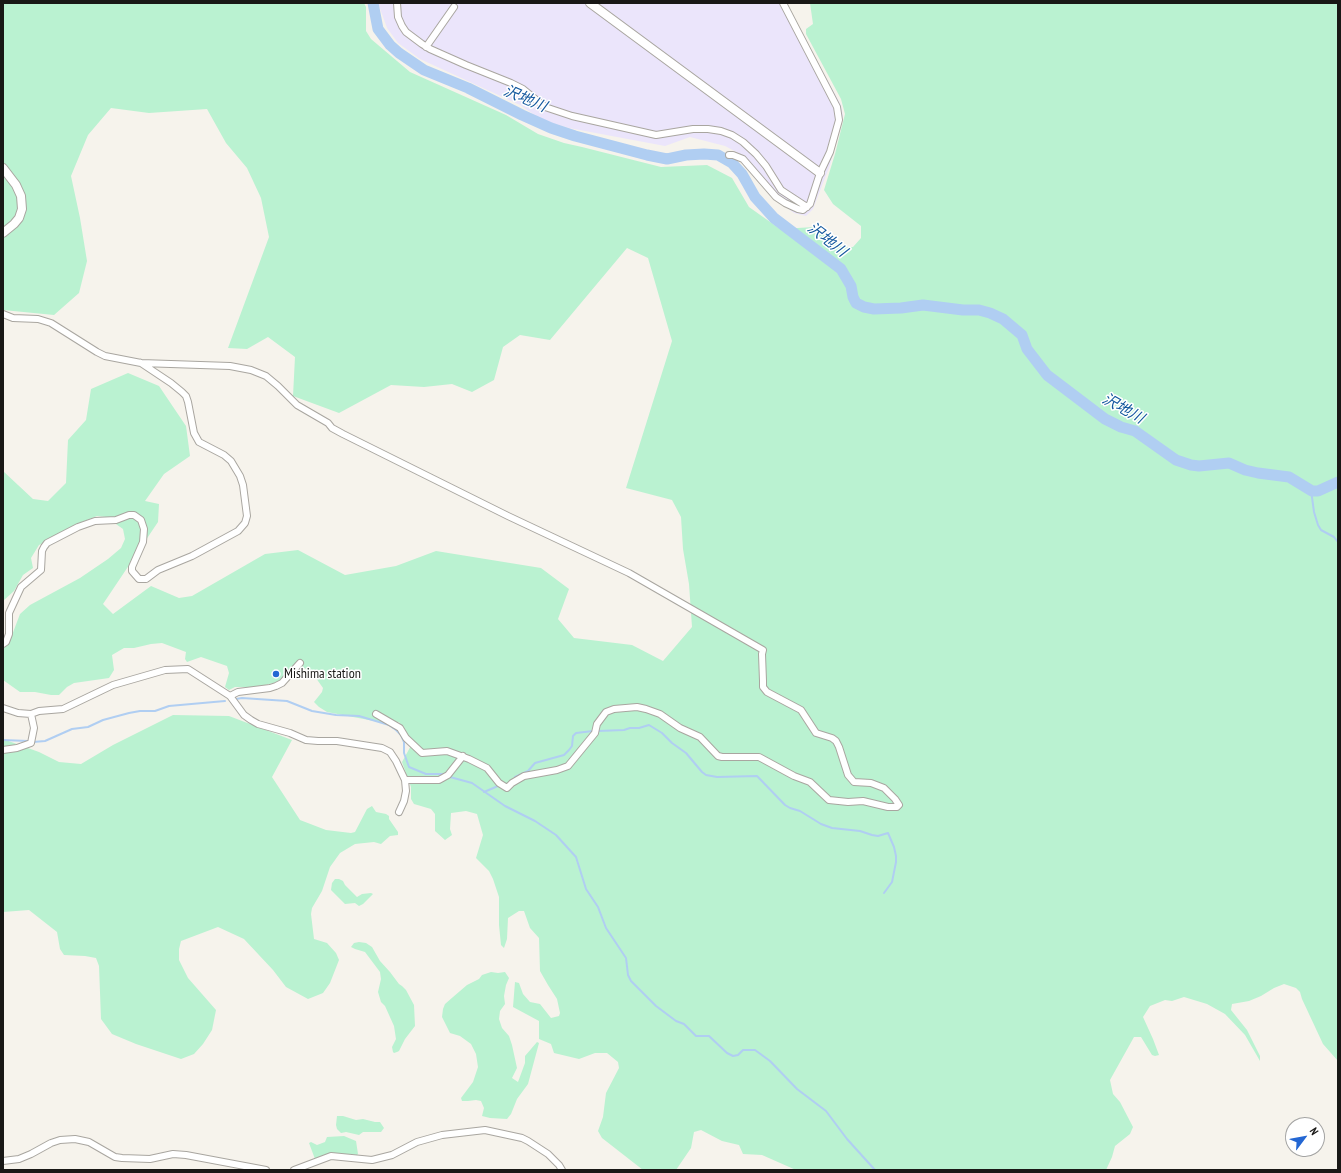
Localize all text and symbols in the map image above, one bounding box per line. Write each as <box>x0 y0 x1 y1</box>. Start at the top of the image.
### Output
water label: 沢地川 <box>501 82 549 116</box>
water label: 沢地川 <box>804 219 850 261</box>
water label: 沢地川 <box>1099 390 1147 428</box>
place label: Mishima station <box>284 666 361 682</box>
marker: Mishima station <box>271 669 281 679</box>
north arrow <box>1285 1117 1325 1157</box>
text: N <box>1307 1125 1322 1137</box>

